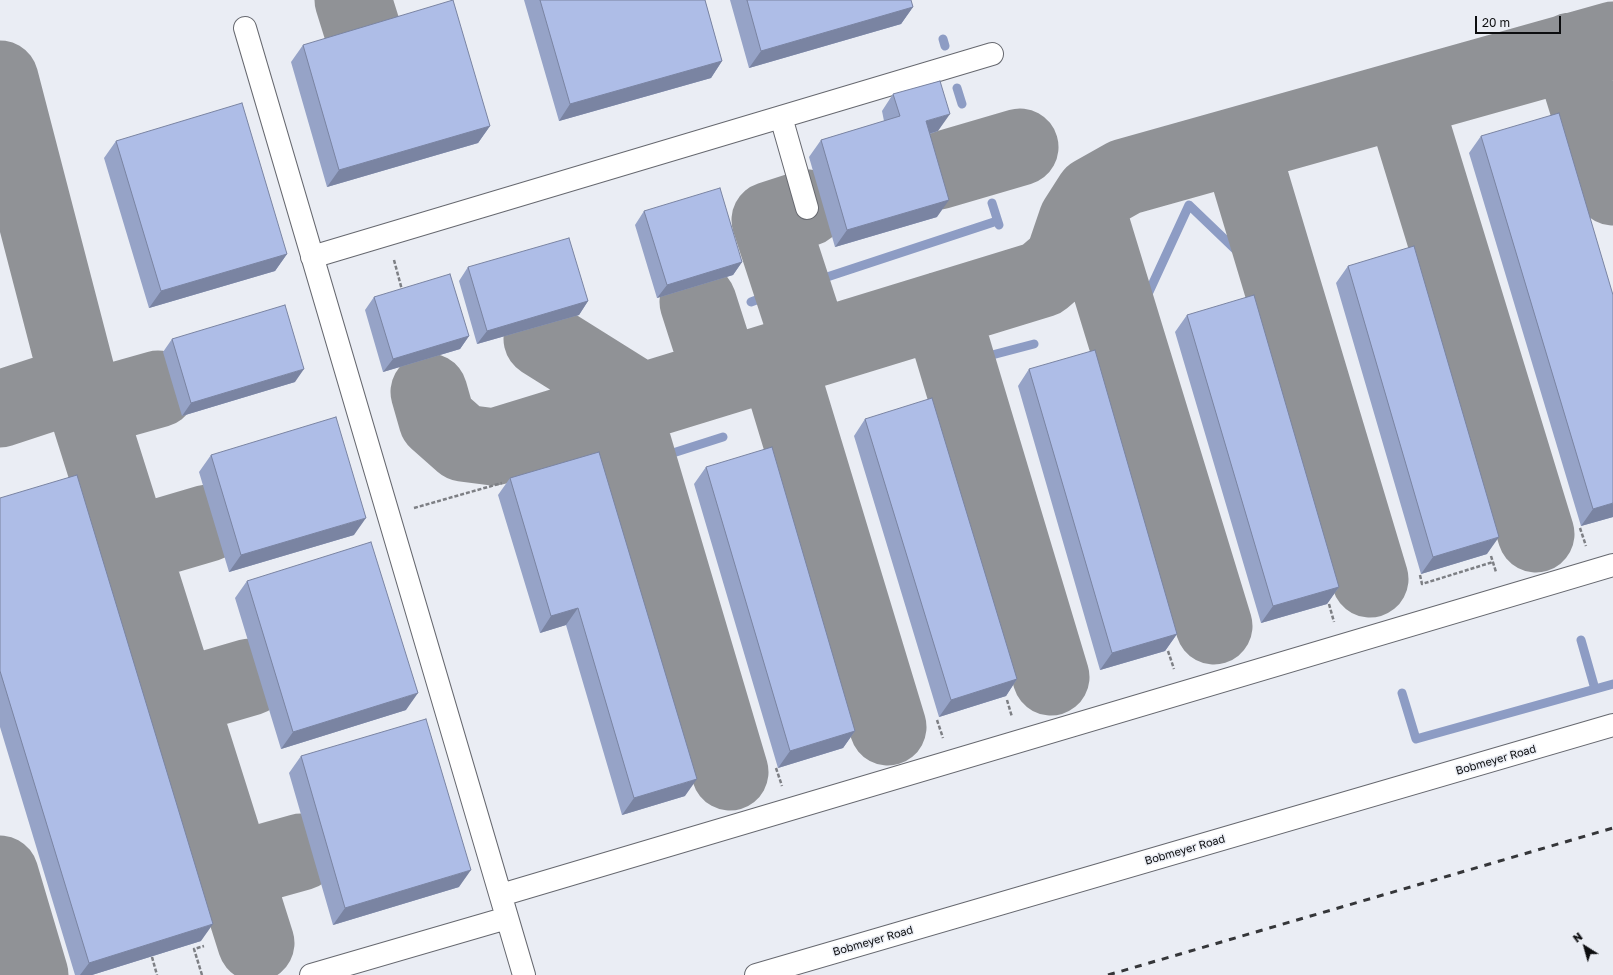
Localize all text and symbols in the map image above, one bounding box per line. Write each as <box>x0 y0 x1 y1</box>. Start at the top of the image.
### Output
scale bar <box>1477 8 1563 34</box>
text: 20 m <box>1482 15 1510 30</box>
street label: Bobmeyer Road <box>1454 742 1538 778</box>
street label: Bobmeyer Road <box>1143 832 1227 868</box>
street label: Bobmeyer Road <box>831 923 915 959</box>
north arrow <box>1565 927 1605 967</box>
text: N <box>1570 929 1585 945</box>

